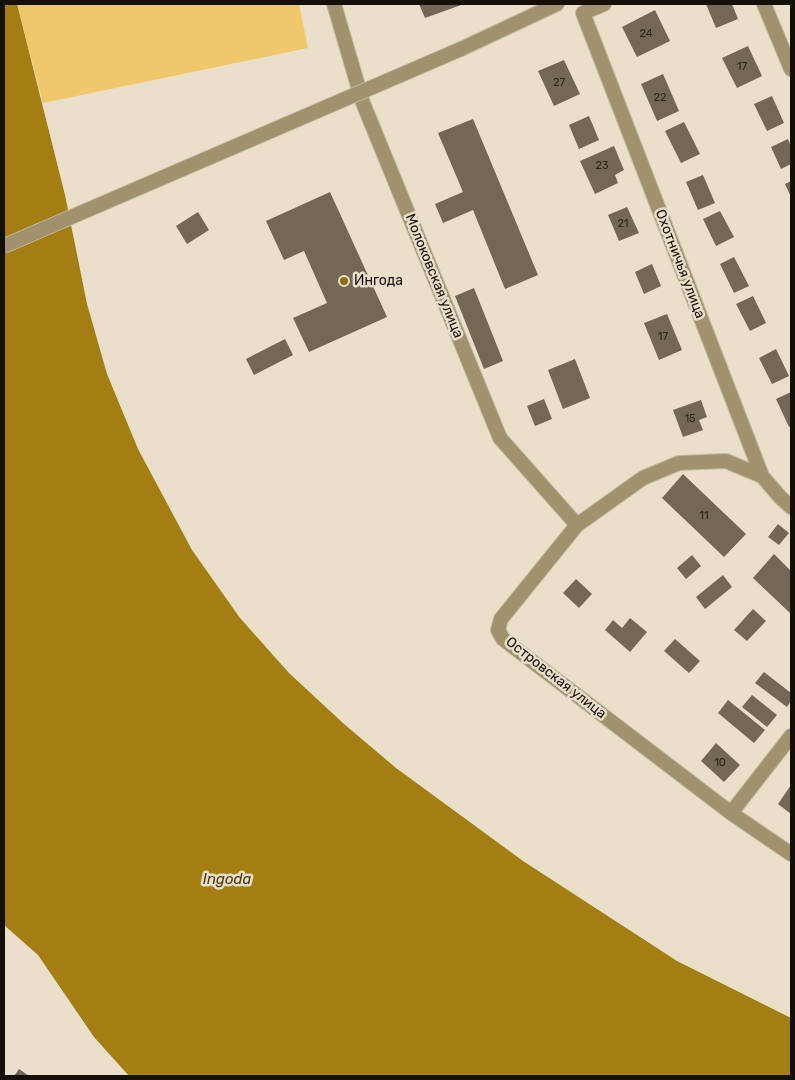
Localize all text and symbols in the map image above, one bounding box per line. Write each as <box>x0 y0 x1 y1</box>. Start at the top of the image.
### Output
house number: 24 <box>639 27 653 41</box>
house number: 17 <box>737 60 747 74</box>
house number: 27 <box>553 76 565 90</box>
house number: 22 <box>654 91 666 105</box>
house number: 23 <box>595 159 609 173</box>
street label: Охотничья улица <box>651 207 709 321</box>
street label: Молоковская улица <box>401 211 467 341</box>
house number: 21 <box>617 217 629 231</box>
place label: Ингода <box>354 273 403 289</box>
marker: Ингода <box>338 275 350 287</box>
house number: 17 <box>658 330 668 344</box>
house number: 15 <box>684 412 696 426</box>
house number: 11 <box>699 509 709 523</box>
street label: Островская улица <box>502 634 610 722</box>
house number: 10 <box>714 756 726 770</box>
water label: Ingoda <box>203 871 251 889</box>

